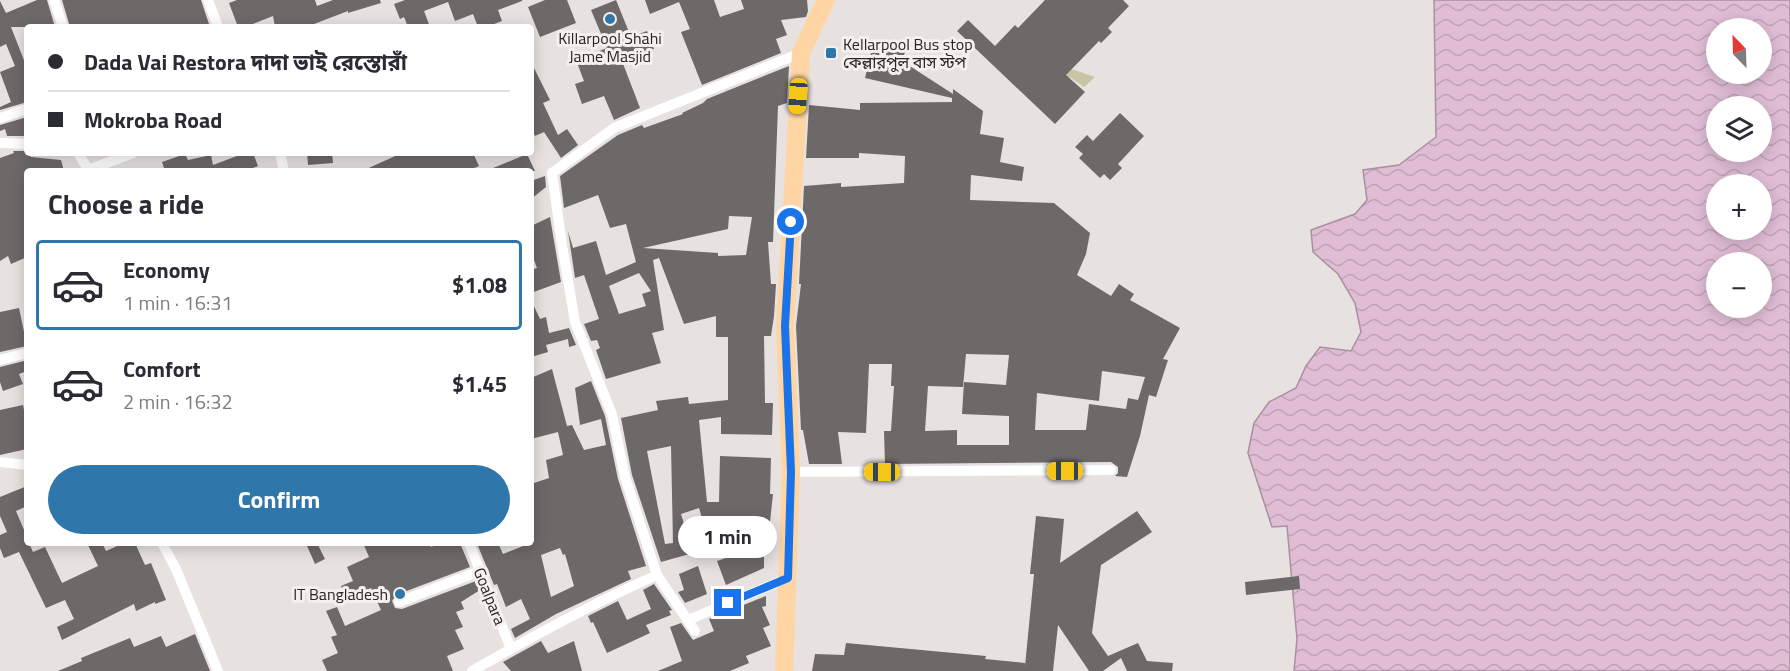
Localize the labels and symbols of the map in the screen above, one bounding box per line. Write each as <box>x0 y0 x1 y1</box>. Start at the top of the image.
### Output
marker: Killarpool Shahi Jame Masjid <box>603 12 617 26</box>
north arrow <box>1706 18 1772 84</box>
place label: Killarpool Shahi Jame Masjid <box>558 26 662 68</box>
place label: Kellarpool Bus stop কেল্লারপুল বাস স্টপ <box>843 32 973 74</box>
marker: Kellarpool Bus stop কেল্লারপুল বাস স্টপ <box>824 46 838 60</box>
car <box>788 77 808 115</box>
route start <box>777 208 804 235</box>
car <box>1047 462 1083 480</box>
car <box>864 463 900 481</box>
callout: 1 min <box>678 516 777 558</box>
street label: Goalpara <box>468 564 512 628</box>
place label: IT Bangladesh <box>293 582 388 606</box>
marker: IT Bangladesh <box>393 587 407 601</box>
route end <box>714 589 741 616</box>

